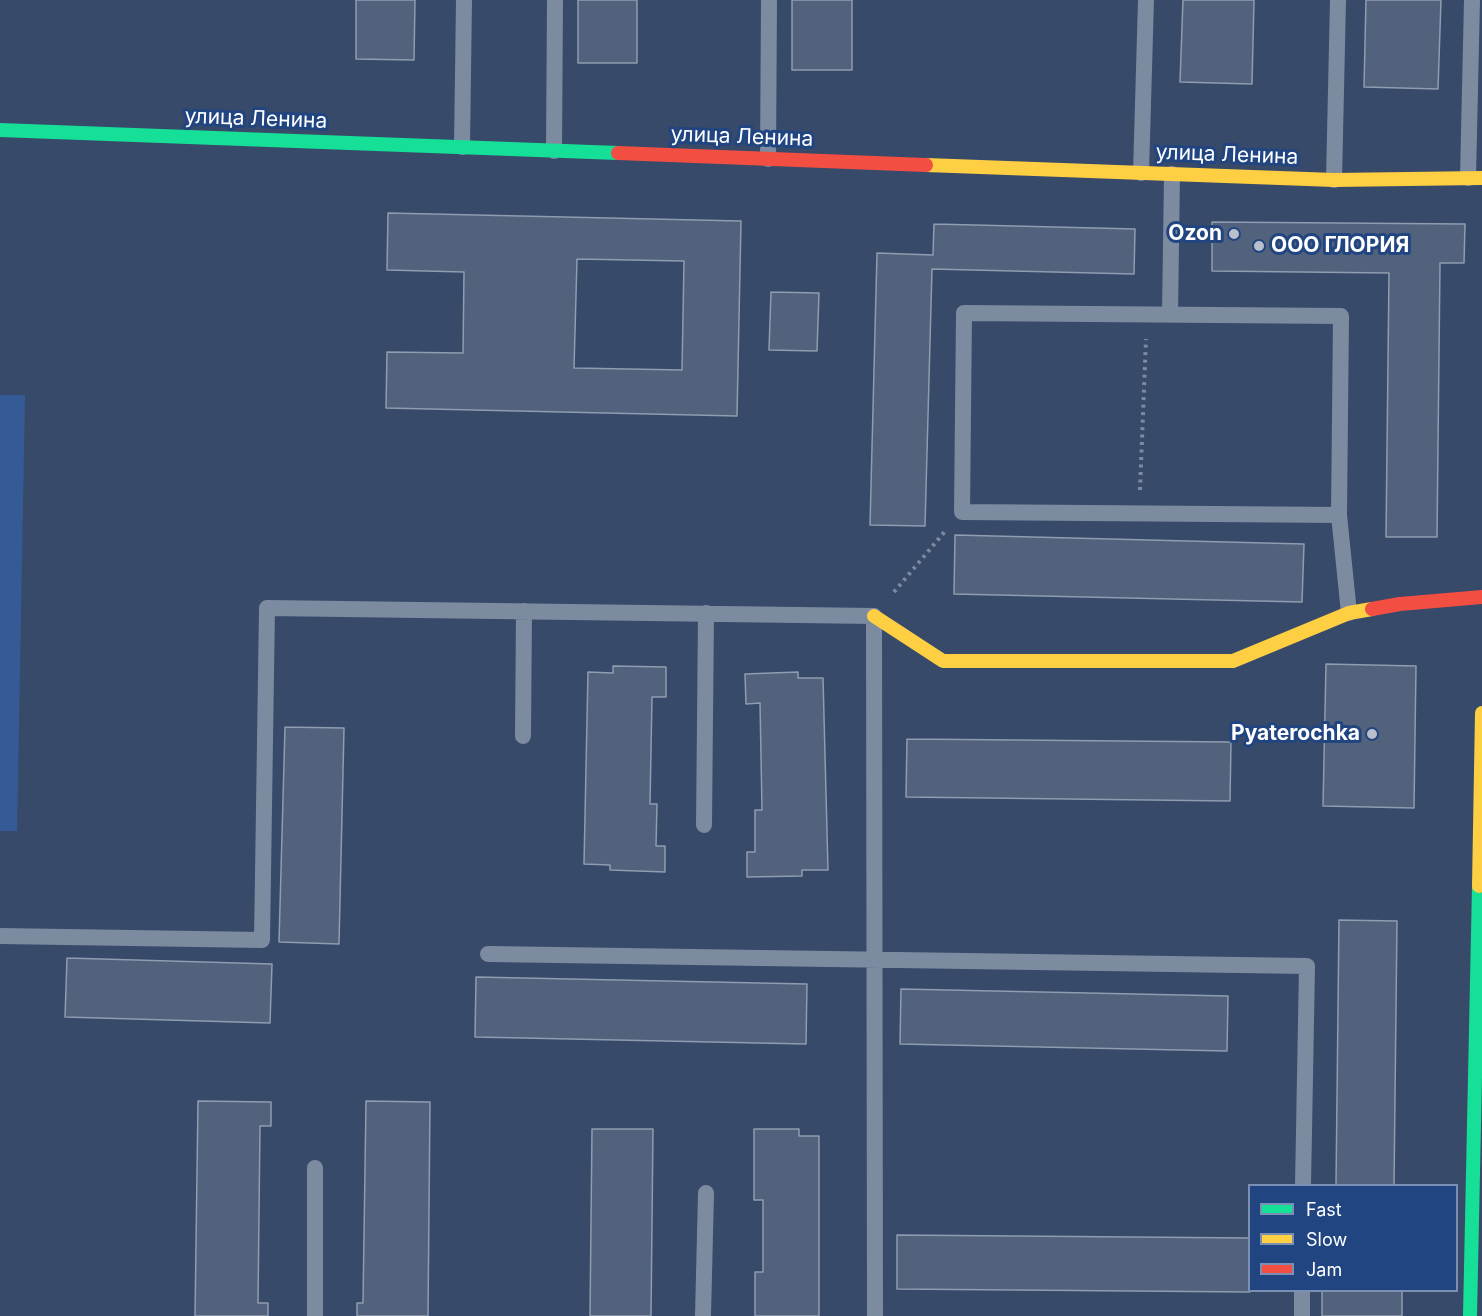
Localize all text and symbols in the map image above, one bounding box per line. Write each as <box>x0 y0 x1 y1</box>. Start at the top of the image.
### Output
street label: улица Ленина <box>184 104 328 134</box>
street label: улица Ленина <box>670 122 814 152</box>
street label: улица Ленина <box>1155 140 1299 170</box>
place label: Ozon <box>1168 221 1222 247</box>
marker: Ozon <box>1227 227 1241 241</box>
place label: ООО ГЛОРИЯ <box>1271 233 1409 259</box>
marker: ООО ГЛОРИЯ <box>1252 239 1266 253</box>
place label: Pyaterochka <box>1231 721 1360 747</box>
marker: Pyaterochka <box>1365 727 1379 741</box>
legend <box>1248 1184 1458 1292</box>
text: Fast <box>1306 1199 1342 1220</box>
text: Slow <box>1306 1229 1347 1250</box>
text: Jam <box>1306 1259 1342 1280</box>

